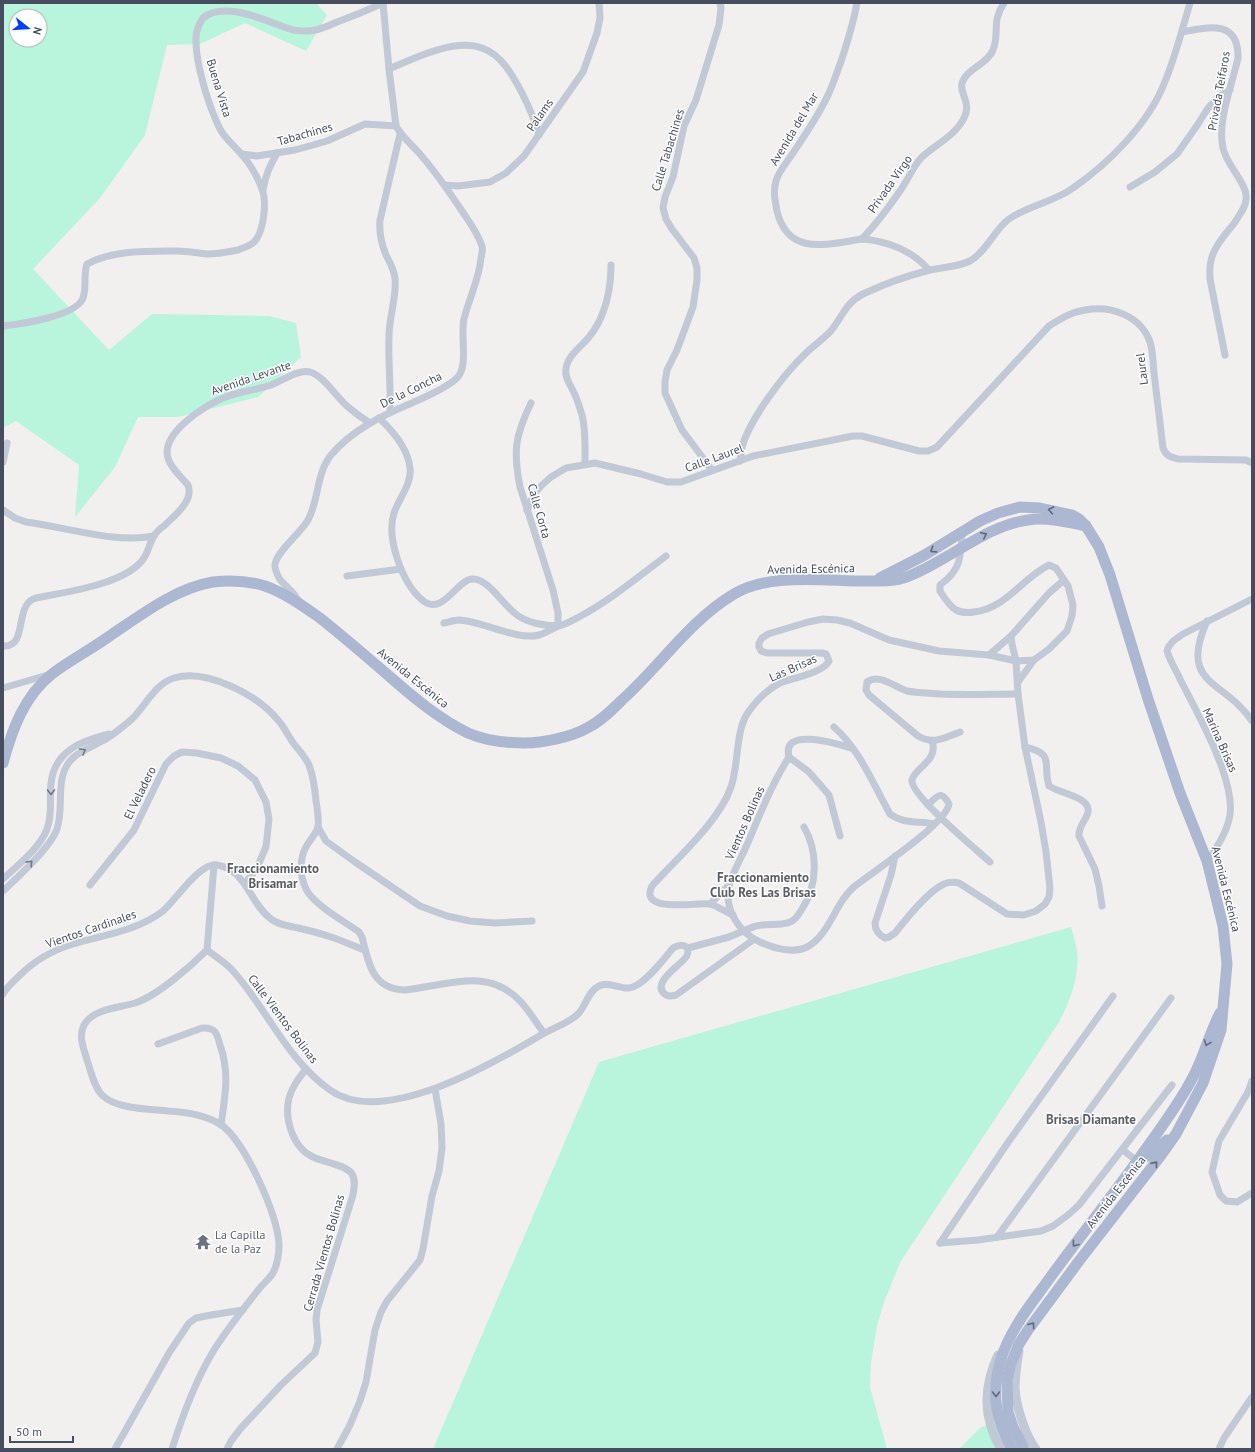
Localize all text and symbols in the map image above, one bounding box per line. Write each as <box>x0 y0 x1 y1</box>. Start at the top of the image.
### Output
north arrow <box>8 8 48 48</box>
text: N <box>30 25 45 36</box>
street label: Privada Teifaros <box>1204 50 1233 132</box>
street label: Buena Vista <box>204 57 235 119</box>
street label: Avenida del Mar <box>766 90 821 168</box>
street label: Palams <box>523 95 556 134</box>
street label: Calle Tabachines <box>648 107 687 193</box>
street label: Tabachines <box>276 118 334 149</box>
street label: Privada Virgo <box>864 152 915 216</box>
street label: Laurel <box>1132 352 1151 386</box>
street label: Avenida Levante <box>209 357 293 398</box>
street label: De la Concha <box>377 368 444 411</box>
street label: Calle Laurel <box>683 440 746 475</box>
street label: Calle Corta <box>525 482 554 540</box>
one-way arrow <box>1048 506 1055 514</box>
one-way arrow <box>980 532 988 540</box>
one-way arrow <box>930 546 937 553</box>
street label: Avenida Escénica <box>767 560 855 577</box>
street label: Avenida Escénica <box>375 644 452 711</box>
street label: Las Brisas <box>767 650 819 685</box>
street label: Marina Brisas <box>1200 705 1241 774</box>
one-way arrow <box>79 749 86 756</box>
street label: El Veladero <box>120 764 159 822</box>
street label: Vientos Bolinas <box>721 784 767 863</box>
one-way arrow <box>47 789 55 795</box>
street label: Avenida Escénica <box>1209 845 1244 933</box>
one-way arrow <box>26 860 33 868</box>
district label: Fraccionamiento Brisamar <box>227 860 319 892</box>
district label: Fraccionamiento Club Res Las Brisas <box>710 869 817 901</box>
street label: Vientos Cardinales <box>43 906 138 951</box>
street label: Calle Vientos Bolinas <box>245 971 322 1066</box>
one-way arrow <box>1203 1039 1211 1046</box>
district label: Brisas Diamante <box>1046 1111 1136 1128</box>
street label: Avenida Escénica <box>1083 1153 1149 1231</box>
one-way arrow <box>1150 1162 1157 1169</box>
street label: Cerrada Vientos Bolinas <box>300 1193 347 1313</box>
place label: La Capilla de la Paz <box>215 1227 265 1256</box>
temple icon: La Capilla de la Paz <box>194 1233 212 1251</box>
one-way arrow <box>1072 1240 1079 1247</box>
one-way arrow <box>1027 1323 1034 1330</box>
one-way arrow <box>992 1391 1000 1397</box>
scale bar <box>10 1418 73 1444</box>
text: 50 m <box>16 1424 42 1439</box>

